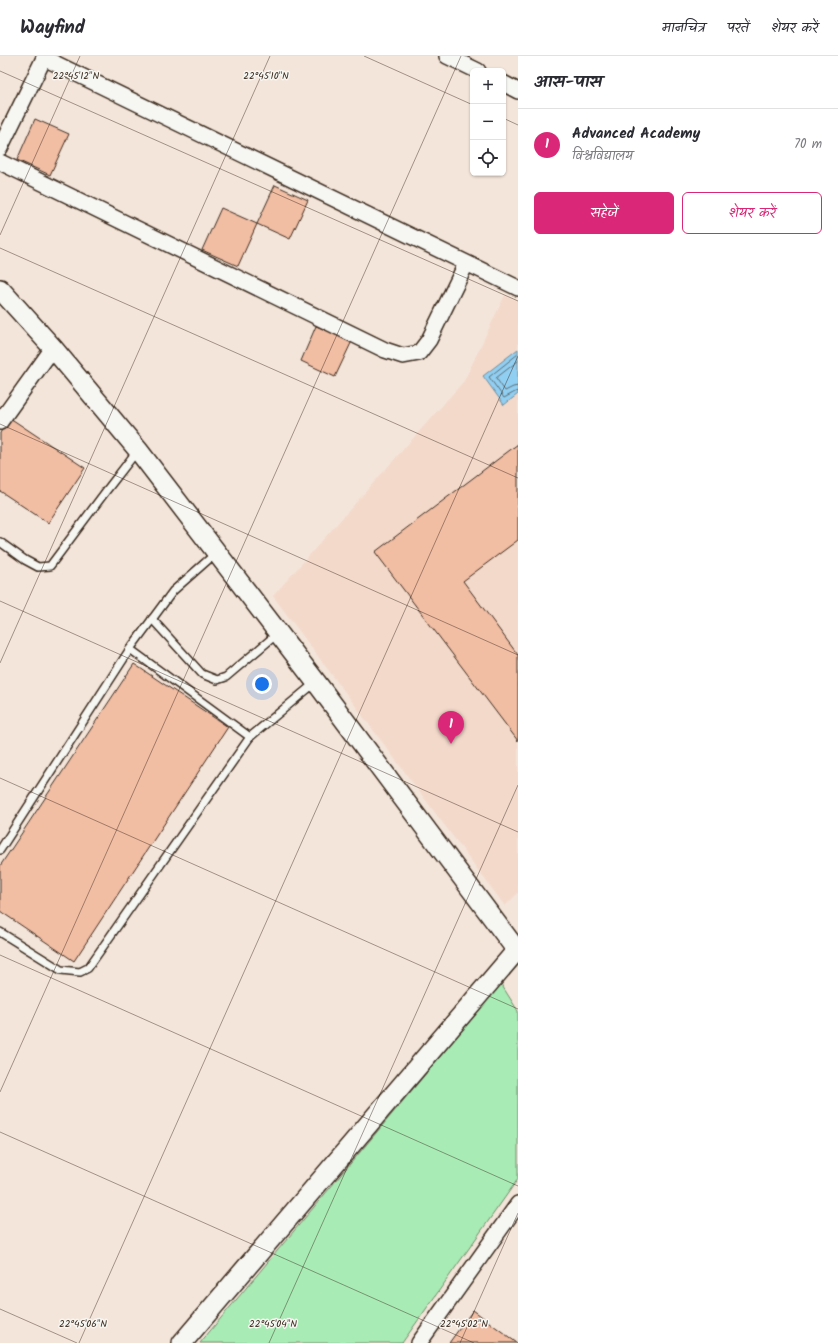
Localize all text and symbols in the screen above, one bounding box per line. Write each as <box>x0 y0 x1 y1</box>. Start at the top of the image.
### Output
text: Wayfind <box>20 13 85 43</box>
text: मानचित्र <box>662 17 705 39</box>
text: परतें <box>727 17 749 39</box>
text: शेयर करें <box>771 17 818 39</box>
text: 22°45'12"N <box>53 68 99 84</box>
text: 22°45'10"N <box>243 68 289 84</box>
map controls <box>470 68 506 176</box>
button: + <box>470 68 506 104</box>
text: आस-पास <box>534 69 602 96</box>
button: − <box>470 104 506 140</box>
text: Advanced Academy <box>572 122 700 146</box>
text: 1 <box>545 134 549 155</box>
text: 70 m <box>794 134 822 155</box>
button: locate <box>470 140 506 176</box>
text: विश्वविद्यालय <box>572 146 633 167</box>
button: सहेजें <box>534 192 674 234</box>
button: शेयर करें <box>682 192 822 234</box>
your location <box>252 674 272 694</box>
pin: 1 <box>438 711 464 744</box>
text: 22°45'06"N <box>59 1316 107 1332</box>
text: 22°45'04"N <box>249 1316 297 1332</box>
text: 22°45'02"N <box>440 1316 488 1332</box>

